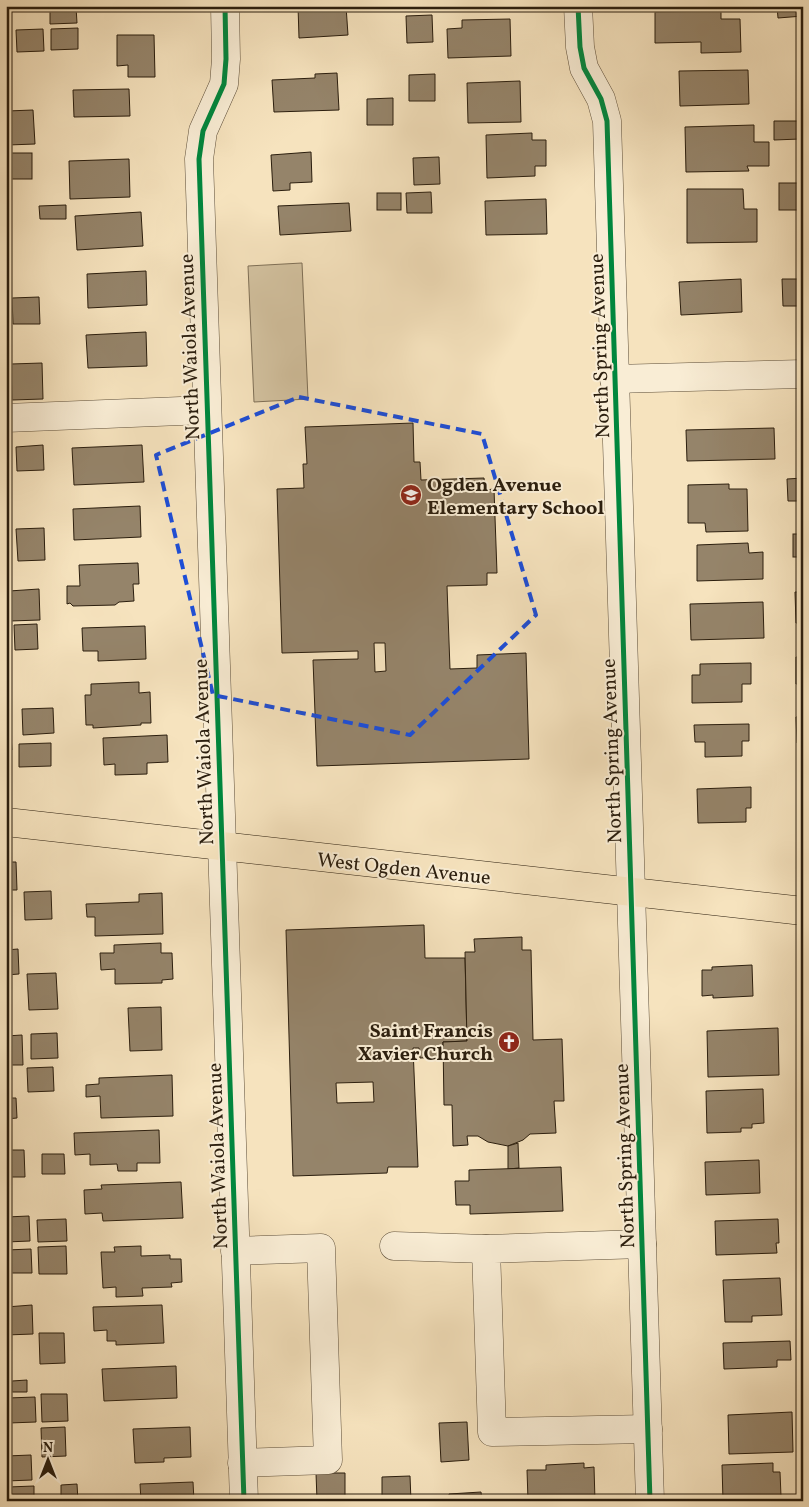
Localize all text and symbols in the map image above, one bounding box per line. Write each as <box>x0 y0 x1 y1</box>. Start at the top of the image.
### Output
street label: North Waiola Avenue <box>174 253 208 441</box>
street label: North Spring Avenue <box>584 253 618 439</box>
place label: Ogden Avenue Elementary School <box>427 472 604 523</box>
school or university icon: Ogden Avenue Elementary School <box>399 483 423 507</box>
street label: North Waiola Avenue <box>188 658 222 846</box>
street label: North Spring Avenue <box>596 658 630 844</box>
street label: West Ogden Avenue <box>316 847 492 893</box>
place label: Saint Francis Xavier Church <box>358 1018 493 1069</box>
church icon: Saint Francis Xavier Church <box>497 1030 521 1054</box>
street label: North Waiola Avenue <box>202 1062 236 1250</box>
street label: North Spring Avenue <box>609 1063 643 1249</box>
north arrow <box>22 1434 72 1484</box>
text: N <box>43 1439 53 1458</box>

